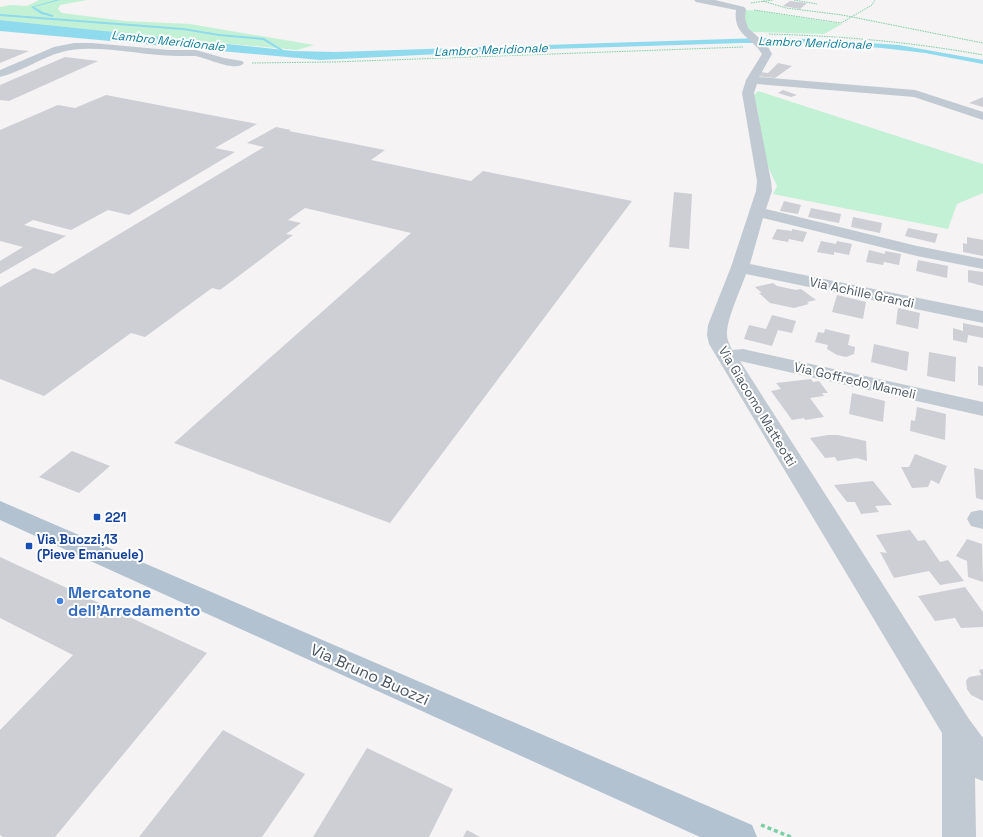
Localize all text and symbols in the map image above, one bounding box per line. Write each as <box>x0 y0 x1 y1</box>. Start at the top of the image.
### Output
water label: Lambro Meridionale <box>111 27 226 55</box>
water label: Lambro Meridionale <box>758 33 873 53</box>
water label: Lambro Meridionale <box>434 40 549 60</box>
street label: Via Achille Grandi <box>808 273 916 312</box>
street label: Via Giacomo Matteotti <box>715 343 800 470</box>
street label: Via Goffredo Mameli <box>792 358 917 403</box>
place label: 221 <box>105 509 126 526</box>
marker: 221 <box>92 512 102 522</box>
place label: Via Buozzi,13 (Pieve Emanuele) <box>37 531 144 563</box>
marker: Via Buozzi,13 (Pieve Emanuele) <box>24 541 34 551</box>
place label: Mercatone dell'Arredamento <box>68 582 200 621</box>
marker: Mercatone dell'Arredamento <box>55 596 65 606</box>
street label: Via Bruno Buozzi <box>307 639 432 710</box>

